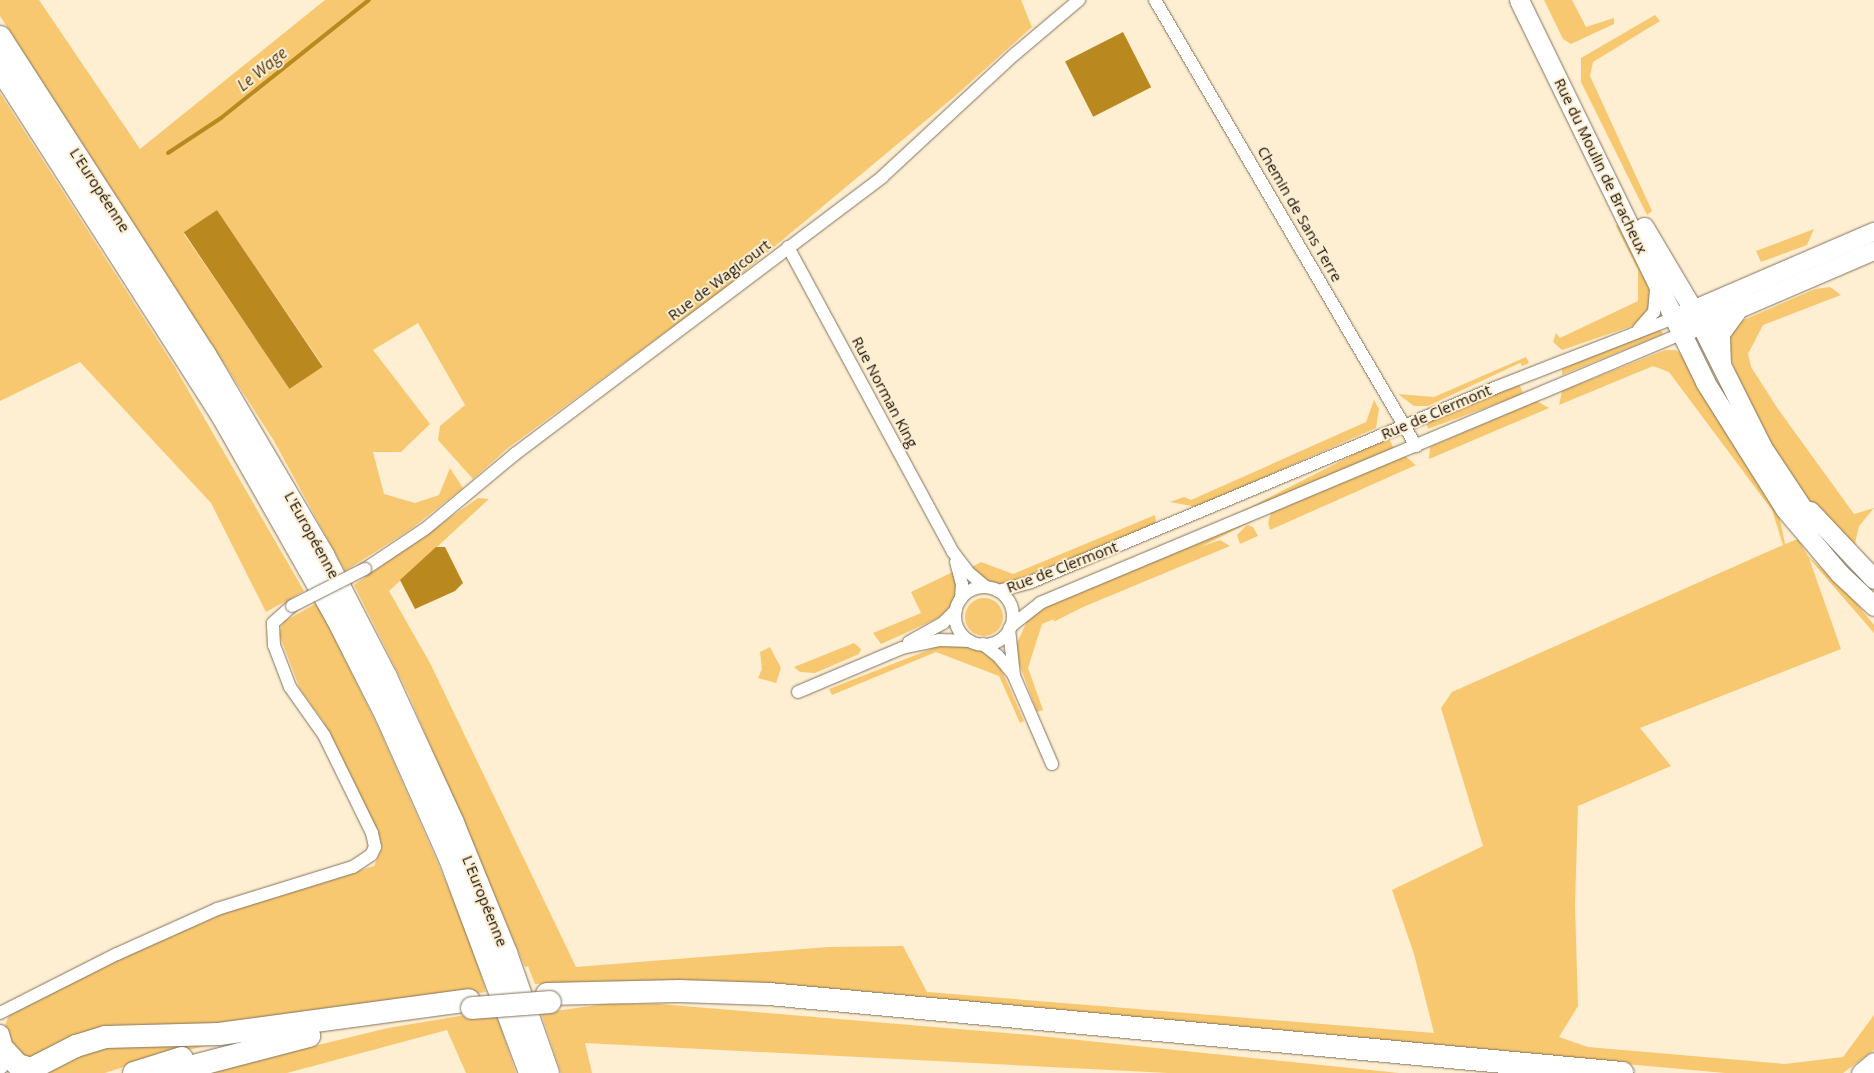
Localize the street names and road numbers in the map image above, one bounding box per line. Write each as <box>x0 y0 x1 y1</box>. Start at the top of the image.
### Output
street label: Rue du Moulin de Bracheux <box>1551 75 1651 257</box>
street label: Chemin de Sans Terre <box>1254 143 1346 285</box>
street label: L'Européenne <box>66 145 134 235</box>
street label: Rue de Wagicourt <box>664 236 774 324</box>
street label: Rue Norman King <box>848 334 922 450</box>
street label: Rue de Clermont <box>1378 381 1494 443</box>
street label: L'Européenne <box>281 488 343 582</box>
street label: Rue de Clermont <box>1004 538 1120 596</box>
street label: L'Européenne <box>459 853 511 949</box>

